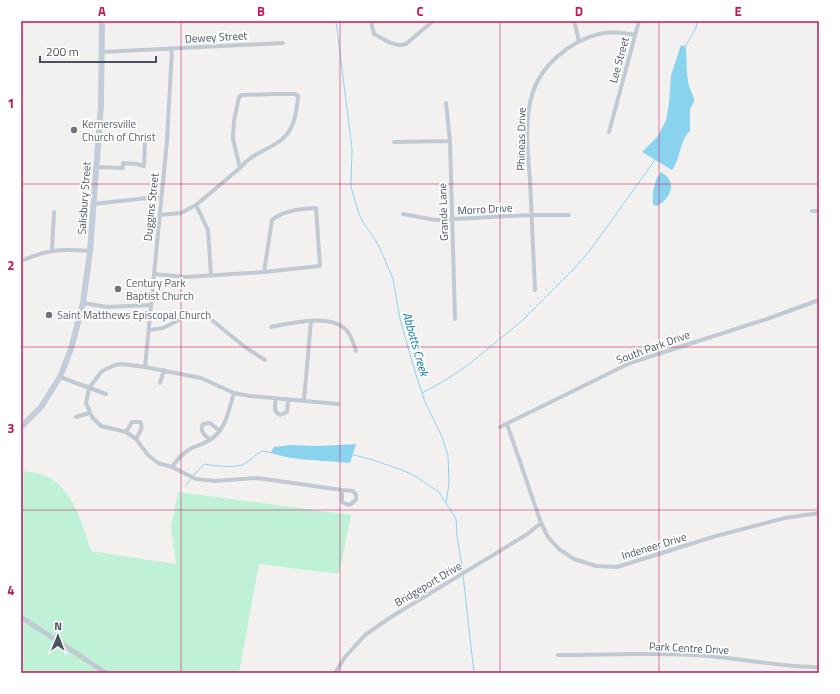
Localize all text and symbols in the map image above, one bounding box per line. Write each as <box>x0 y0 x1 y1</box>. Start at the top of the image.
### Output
text: A <box>98 1 106 21</box>
text: B <box>257 1 265 21</box>
text: C <box>416 1 424 21</box>
text: D <box>575 1 583 21</box>
text: E <box>734 1 742 21</box>
street label: Dewey Street <box>184 27 248 47</box>
street label: Lee Street <box>605 35 633 85</box>
scale bar <box>40 38 156 64</box>
text: 200 m <box>46 42 79 61</box>
text: 1 <box>7 93 15 113</box>
street label: Phineas Drive <box>512 107 530 171</box>
place label: Kernersville Church of Christ <box>82 116 156 145</box>
marker: Kernersville Church of Christ <box>69 125 79 135</box>
street label: Salisbury Street <box>73 161 95 235</box>
street label: Duggins Street <box>139 172 163 242</box>
street label: Grande Lane <box>434 182 452 241</box>
street label: Morro Drive <box>457 200 513 218</box>
text: 2 <box>7 255 15 275</box>
place label: Century Park Baptist Church <box>126 275 194 304</box>
marker: Century Park Baptist Church <box>113 284 123 294</box>
place label: Saint Matthews Episcopal Church <box>57 307 211 323</box>
marker: Saint Matthews Episcopal Church <box>44 310 54 320</box>
water label: Abbotts Creek <box>398 310 435 380</box>
street label: South Park Drive <box>614 326 692 368</box>
text: 3 <box>7 418 15 438</box>
street label: Indeneer Drive <box>619 528 689 563</box>
street label: Bridgeport Drive <box>391 557 465 610</box>
text: 4 <box>7 580 15 600</box>
north arrow <box>38 616 78 656</box>
text: N <box>54 618 62 634</box>
street label: Park Centre Drive <box>648 638 730 658</box>

